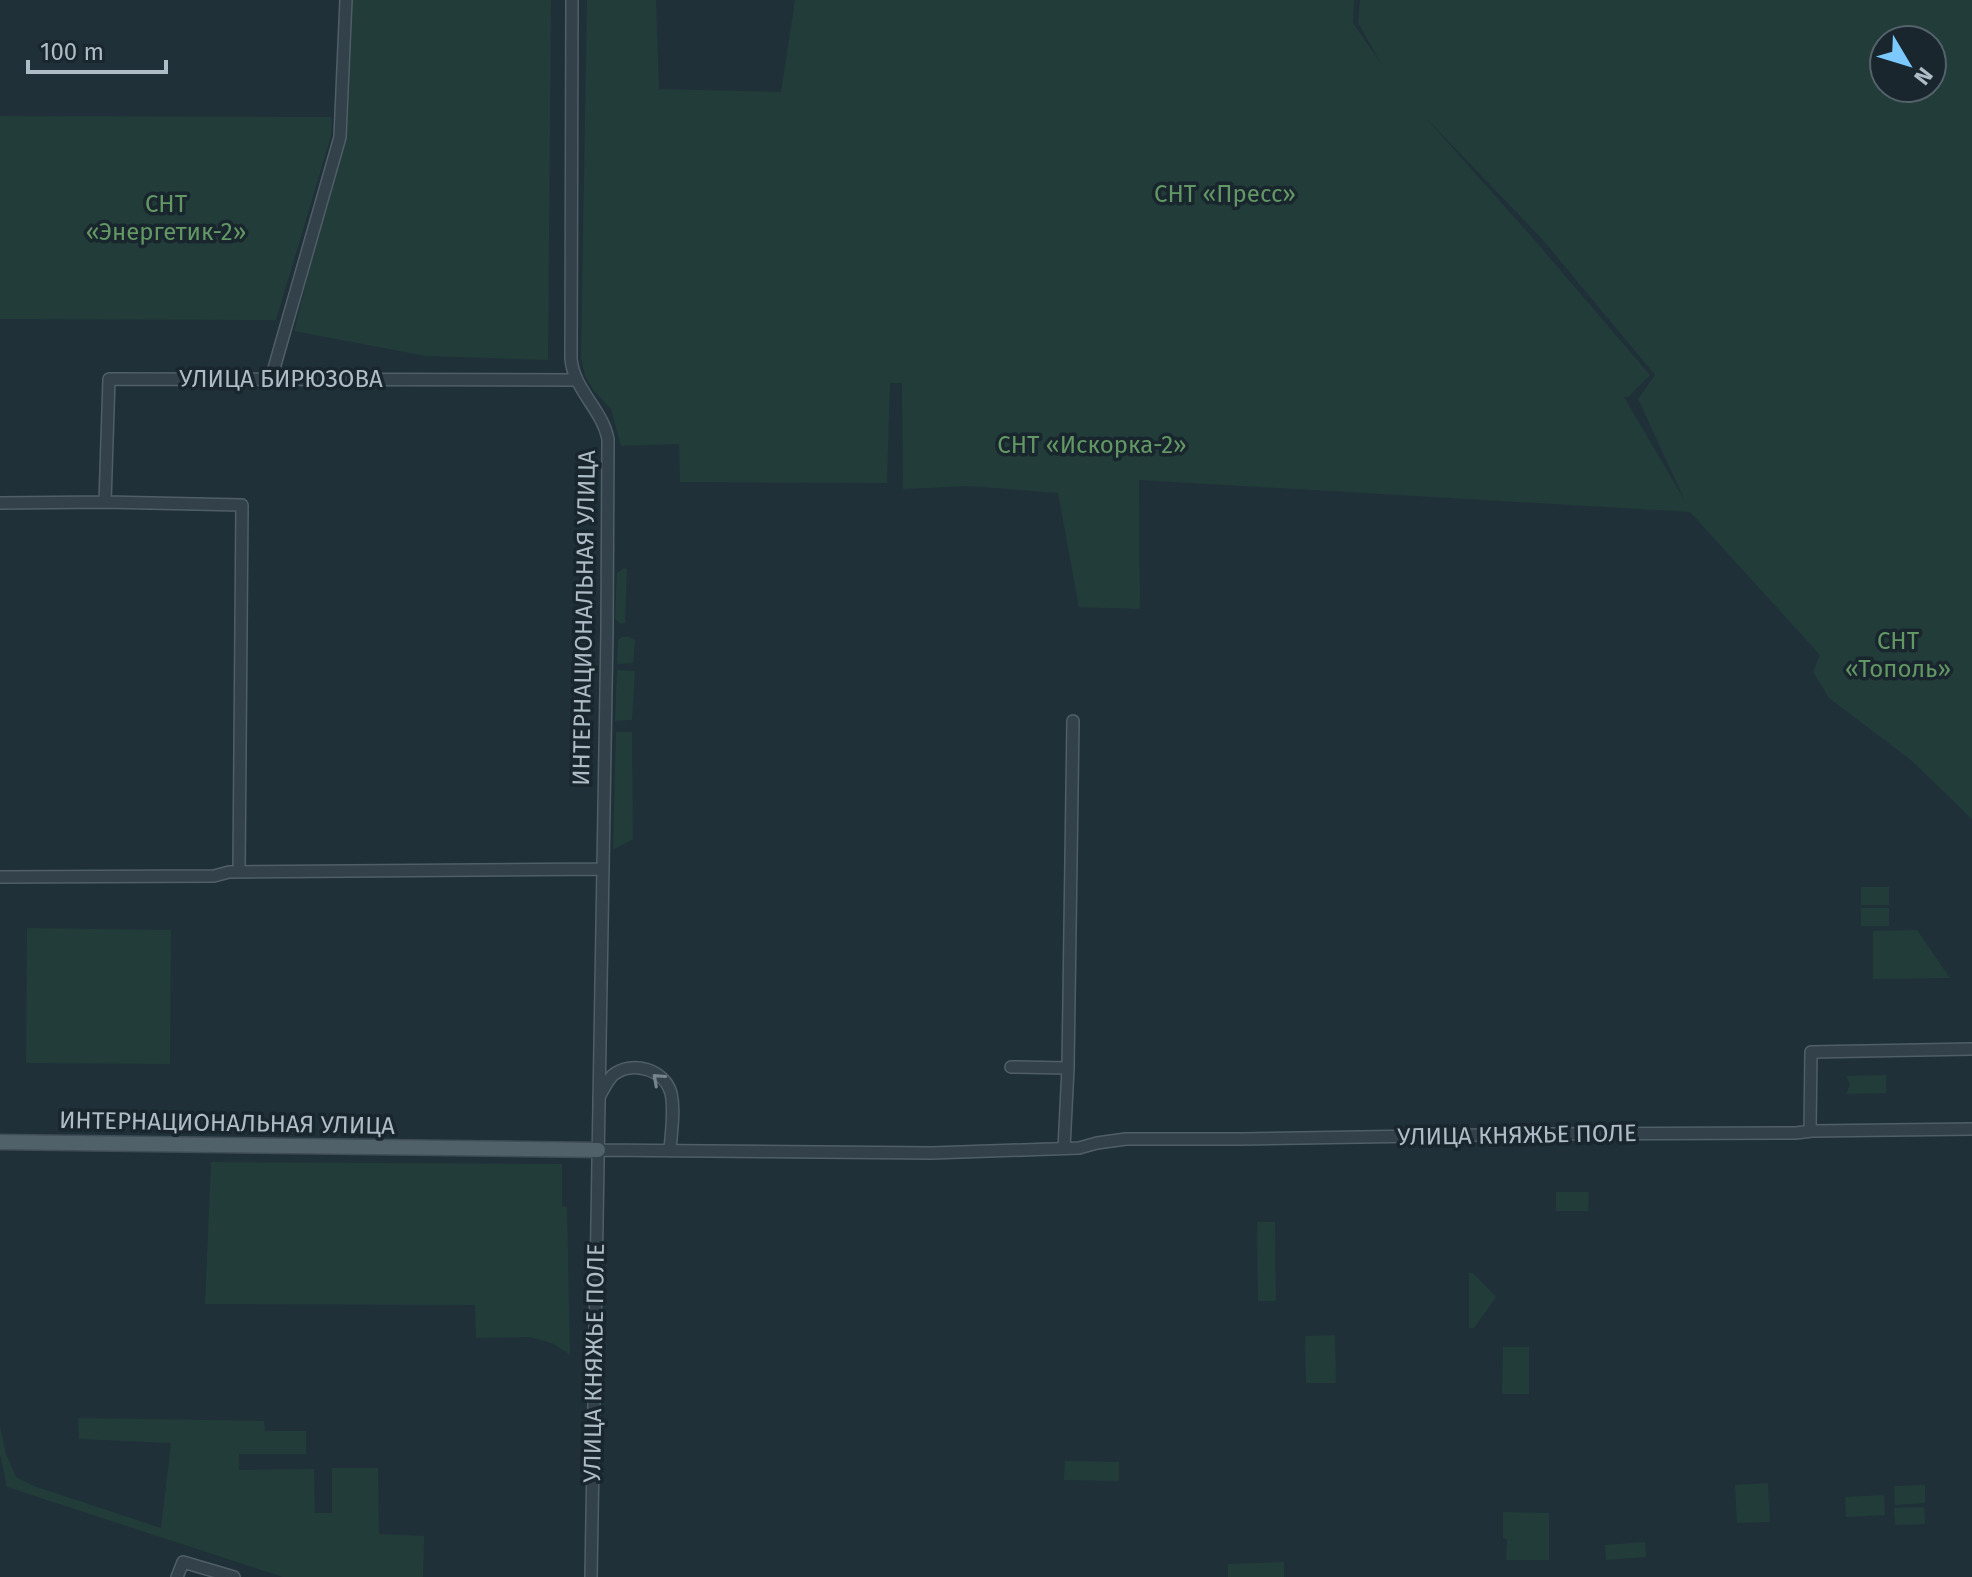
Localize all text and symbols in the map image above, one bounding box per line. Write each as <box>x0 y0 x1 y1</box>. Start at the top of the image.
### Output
scale bar <box>28 24 166 74</box>
north arrow <box>1868 24 1948 104</box>
text: 100 m <box>40 38 104 66</box>
text: N <box>1908 62 1938 90</box>
park label: СНТ «Пресс» <box>1154 180 1296 208</box>
park label: СНТ «Энергетик-2» <box>86 190 246 246</box>
street label: УЛИЦА БИРЮЗОВА <box>179 365 383 393</box>
park label: СНТ «Искорка-2» <box>997 431 1187 459</box>
street label: ИНТЕРНАЦИОНАЛЬНАЯ УЛИЦА <box>567 450 601 786</box>
park label: СНТ «Тополь» <box>1845 627 1951 683</box>
one-way arrow <box>653 1074 668 1089</box>
street label: ИНТЕРНАЦИОНАЛЬНАЯ УЛИЦА <box>59 1106 395 1140</box>
street label: УЛИЦА КНЯЖЬЕ ПОЛЕ <box>1397 1119 1637 1151</box>
street label: УЛИЦА КНЯЖЬЕ ПОЛЕ <box>578 1243 610 1483</box>

